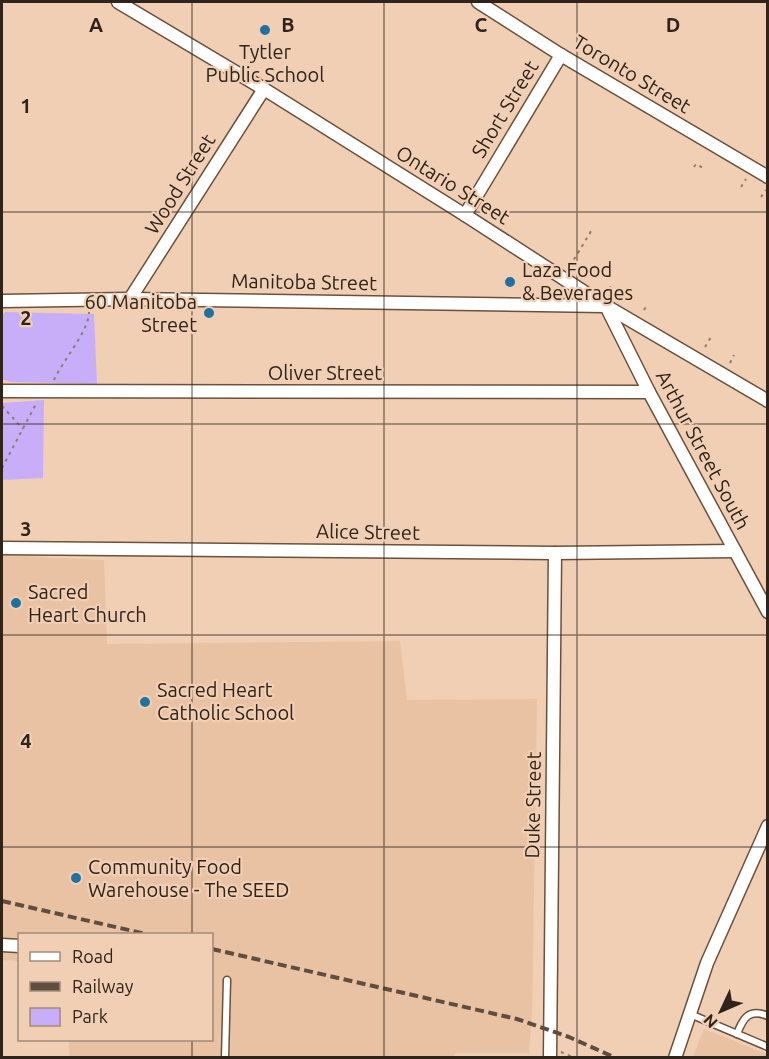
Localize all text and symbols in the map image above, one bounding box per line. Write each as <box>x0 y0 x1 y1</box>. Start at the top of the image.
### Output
text: A <box>89 13 103 36</box>
text: B <box>281 13 295 36</box>
text: C <box>475 13 488 36</box>
text: D <box>666 13 680 36</box>
marker: Tytler Public School <box>258 23 272 37</box>
street label: Toronto Street <box>570 30 695 118</box>
place label: Tytler Public School <box>206 40 324 86</box>
street label: Short Street <box>467 56 543 162</box>
text: 1 <box>20 94 32 117</box>
street label: Wood Street <box>140 129 220 238</box>
street label: Ontario Street <box>392 140 514 229</box>
place label: Laza Food & Beverages <box>522 258 633 304</box>
street label: Manitoba Street <box>231 269 377 294</box>
marker: Laza Food & Beverages <box>503 275 517 289</box>
place label: 60 Manitoba Street <box>84 290 197 336</box>
text: 2 <box>20 306 32 329</box>
marker: 60 Manitoba Street <box>202 306 216 320</box>
street label: Oliver Street <box>268 361 382 384</box>
street label: Arthur Street South <box>652 366 755 533</box>
text: 3 <box>20 517 32 540</box>
street label: Alice Street <box>316 519 420 544</box>
place label: Sacred Heart Church <box>28 580 147 626</box>
marker: Sacred Heart Church <box>9 596 23 610</box>
place label: Sacred Heart Catholic School <box>157 678 294 724</box>
marker: Sacred Heart Catholic School <box>138 695 152 709</box>
text: 4 <box>20 729 32 752</box>
street label: Duke Street <box>520 751 545 859</box>
place label: Community Food Warehouse - The SEED <box>88 855 289 901</box>
marker: Community Food Warehouse - The SEED <box>69 871 83 885</box>
legend <box>18 933 213 1041</box>
text: Road <box>72 946 114 966</box>
text: Railway <box>72 976 134 996</box>
north arrow <box>691 981 751 1041</box>
text: Park <box>72 1006 108 1026</box>
text: N <box>700 1011 721 1032</box>

